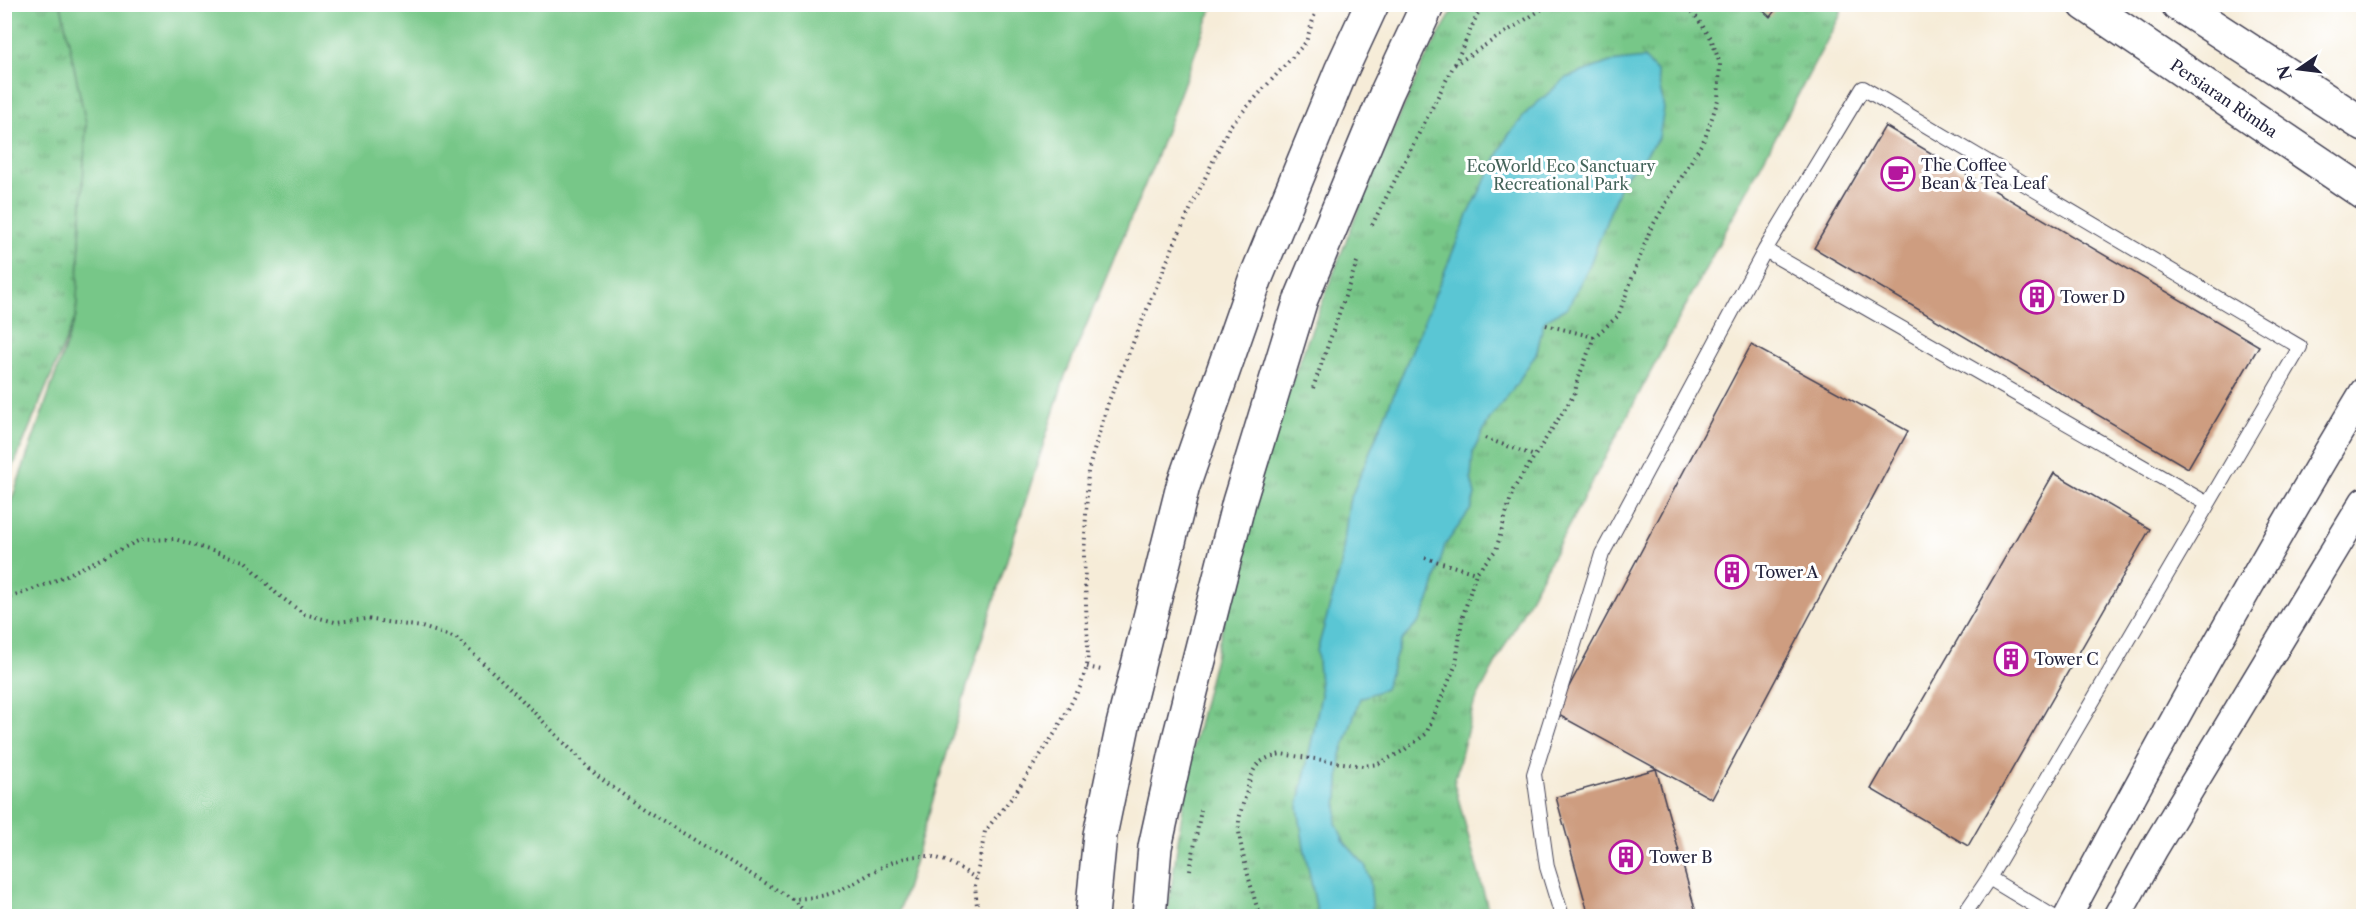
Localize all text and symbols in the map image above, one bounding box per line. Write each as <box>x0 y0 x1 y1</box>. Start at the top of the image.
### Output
north arrow <box>2269 39 2329 99</box>
street label: Persiaran Rimba <box>2167 55 2282 142</box>
text: N <box>2273 63 2296 82</box>
place label: The Coffee Bean & Tea Leaf <box>1921 155 2048 193</box>
park label: EcoWorld Eco Sanctuary Recreational Park <box>1467 156 1657 194</box>
cafe icon: The Coffee Bean & Tea Leaf <box>1880 156 1916 192</box>
building icon: Tower D <box>2019 279 2055 315</box>
place label: Tower D <box>2060 287 2125 307</box>
building icon: Tower A <box>1714 554 1750 590</box>
place label: Tower A <box>1755 562 1820 582</box>
building icon: Tower C <box>1993 641 2029 677</box>
place label: Tower C <box>2034 649 2099 669</box>
building icon: Tower B <box>1608 839 1644 875</box>
place label: Tower B <box>1649 847 1712 867</box>

